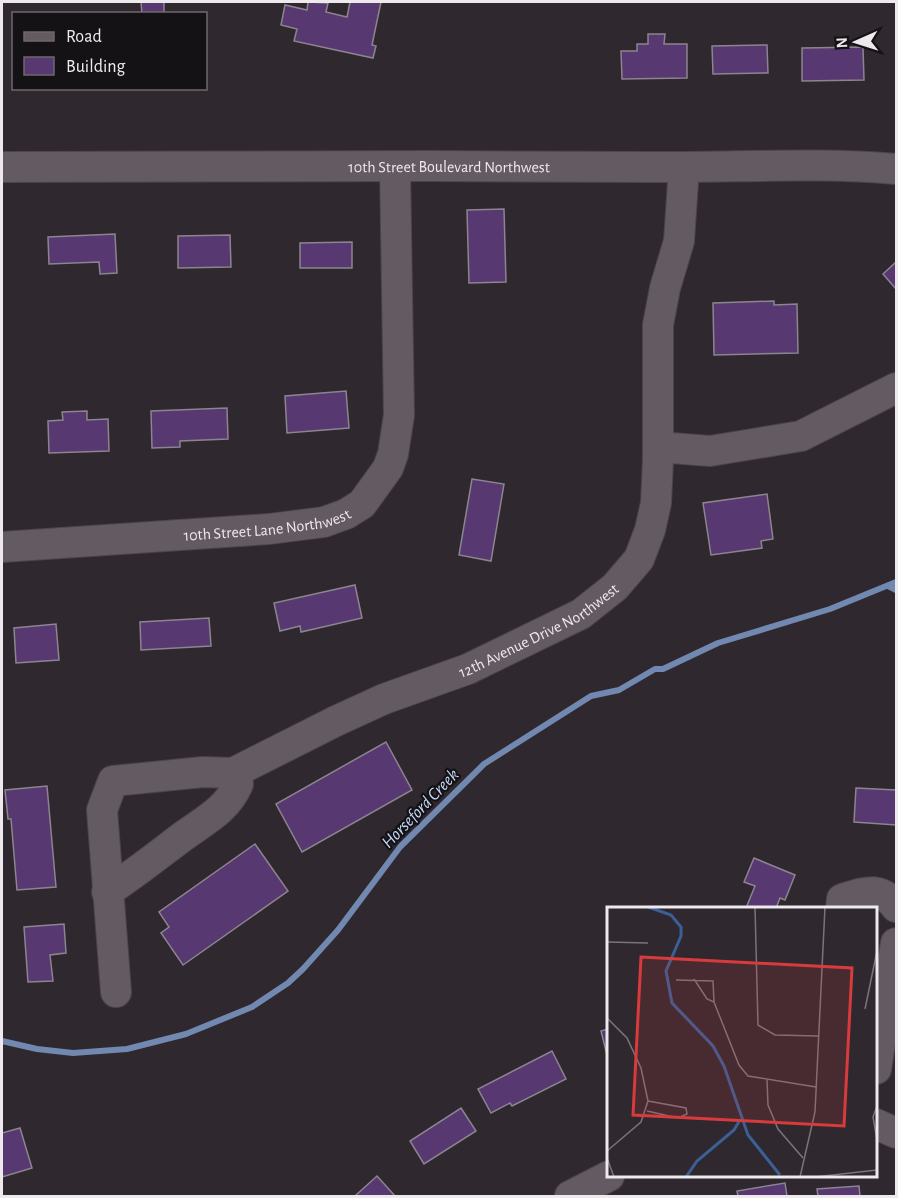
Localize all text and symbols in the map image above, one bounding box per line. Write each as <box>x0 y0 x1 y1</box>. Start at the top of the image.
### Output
legend <box>12 12 207 90</box>
north arrow <box>826 12 886 72</box>
text: Road <box>66 28 102 46</box>
text: N <box>834 37 850 49</box>
text: Building <box>66 58 126 76</box>
street label: 10th Street Boulevard Northwest <box>348 159 550 175</box>
street label: 10th Street Lane Northwest <box>183 506 354 544</box>
street label: 12th Avenue Drive Northwest <box>457 581 622 681</box>
water label: Horseford Creek <box>379 766 463 852</box>
inset map <box>607 907 877 1177</box>

